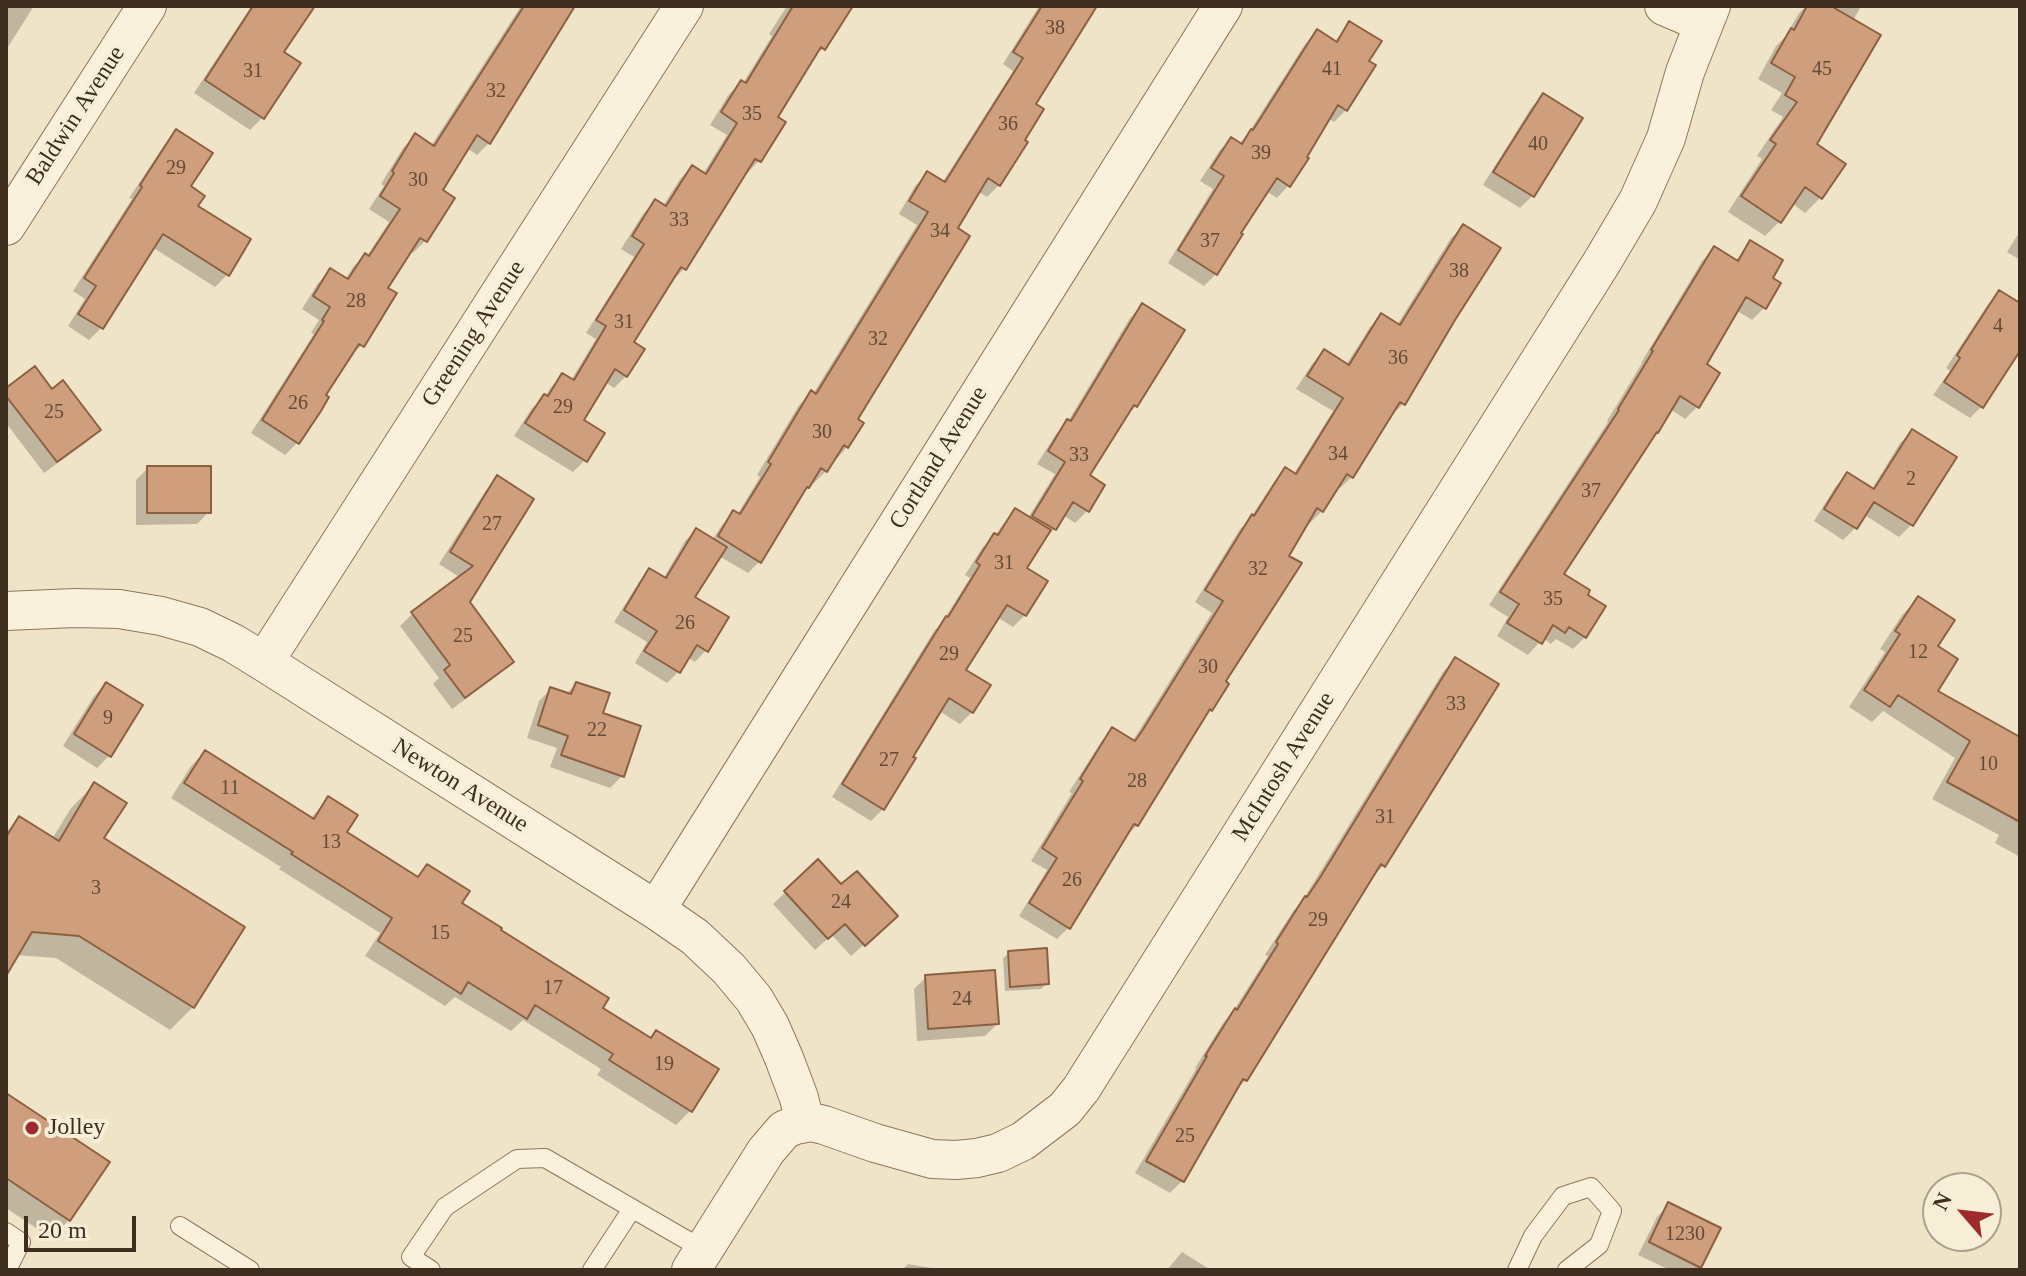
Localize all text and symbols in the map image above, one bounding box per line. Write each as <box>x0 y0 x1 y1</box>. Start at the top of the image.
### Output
house number: 38 <box>1045 17 1065 41</box>
street label: Baldwin Avenue <box>20 41 132 191</box>
house number: 41 <box>1322 58 1342 82</box>
house number: 45 <box>1812 58 1832 82</box>
house number: 31 <box>243 60 263 84</box>
house number: 32 <box>486 80 506 104</box>
house number: 35 <box>742 103 762 127</box>
house number: 36 <box>998 113 1018 137</box>
house number: 40 <box>1528 133 1548 157</box>
house number: 39 <box>1251 142 1271 166</box>
house number: 29 <box>166 157 186 181</box>
house number: 30 <box>408 169 428 193</box>
house number: 33 <box>669 209 689 233</box>
house number: 34 <box>930 220 950 244</box>
house number: 37 <box>1200 230 1220 254</box>
street label: Greening Avenue <box>416 256 532 412</box>
house number: 38 <box>1449 260 1469 284</box>
house number: 28 <box>346 290 366 314</box>
house number: 31 <box>614 311 634 335</box>
house number: 4 <box>1993 315 2003 339</box>
house number: 32 <box>868 328 888 352</box>
house number: 36 <box>1388 347 1408 371</box>
street label: Cortland Avenue <box>884 381 994 535</box>
house number: 26 <box>288 392 308 416</box>
house number: 29 <box>553 396 573 420</box>
house number: 25 <box>44 401 64 425</box>
house number: 30 <box>812 421 832 445</box>
house number: 34 <box>1328 443 1348 467</box>
house number: 33 <box>1069 444 1089 468</box>
house number: 2 <box>1906 468 1916 492</box>
house number: 37 <box>1581 480 1601 504</box>
house number: 27 <box>482 513 502 537</box>
house number: 31 <box>994 552 1014 576</box>
house number: 32 <box>1248 558 1268 582</box>
house number: 35 <box>1543 588 1563 612</box>
house number: 26 <box>675 612 695 636</box>
house number: 25 <box>453 625 473 649</box>
house number: 12 <box>1908 641 1928 665</box>
house number: 29 <box>939 643 959 667</box>
house number: 30 <box>1198 656 1218 680</box>
street label: McIntosh Avenue <box>1227 687 1341 847</box>
house number: 33 <box>1446 693 1466 717</box>
house number: 9 <box>103 707 113 731</box>
house number: 22 <box>587 719 607 743</box>
street label: Newton Avenue <box>387 733 533 839</box>
house number: 27 <box>879 749 899 773</box>
house number: 10 <box>1978 753 1998 777</box>
house number: 28 <box>1127 770 1147 794</box>
house number: 11 <box>220 777 240 801</box>
house number: 31 <box>1375 806 1395 830</box>
house number: 13 <box>321 831 341 855</box>
house number: 26 <box>1062 869 1082 893</box>
house number: 3 <box>91 877 101 901</box>
house number: 24 <box>831 891 851 915</box>
house number: 29 <box>1308 909 1328 933</box>
house number: 15 <box>430 922 450 946</box>
house number: 17 <box>543 977 563 1001</box>
house number: 24 <box>952 988 972 1012</box>
house number: 19 <box>654 1053 674 1077</box>
place label: Jolley <box>48 1114 105 1142</box>
marker: Jolley <box>23 1119 41 1137</box>
house number: 25 <box>1175 1125 1195 1149</box>
north arrow <box>1922 1172 2002 1252</box>
text: N <box>1927 1189 1957 1214</box>
scale bar <box>28 1200 140 1250</box>
text: 20 m <box>38 1217 87 1243</box>
house number: 1230 <box>1665 1223 1705 1247</box>

